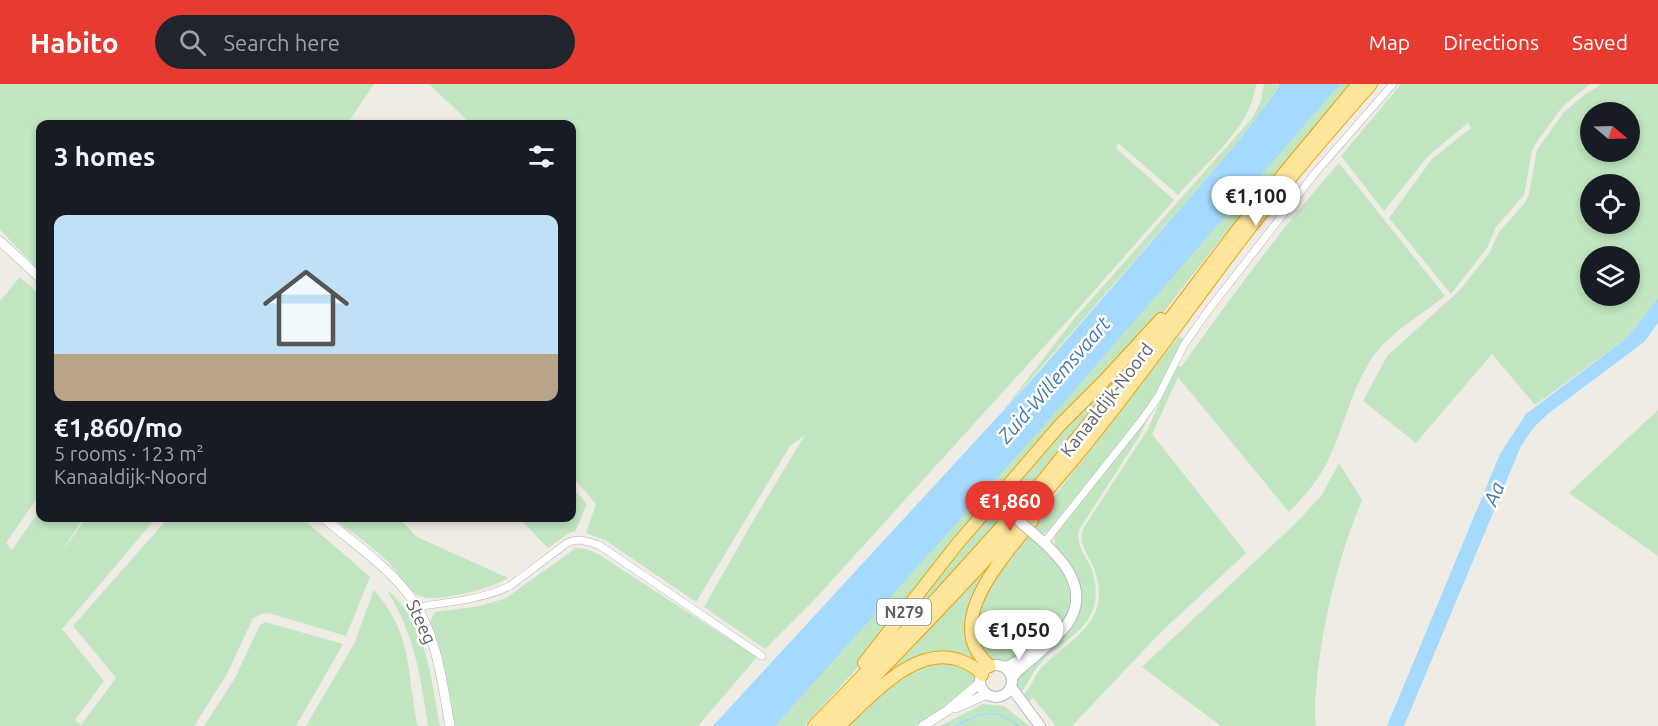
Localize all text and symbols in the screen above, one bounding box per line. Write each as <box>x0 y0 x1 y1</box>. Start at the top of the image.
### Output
search box <box>155 15 575 69</box>
icon: search <box>176 26 209 59</box>
text: Habito <box>30 27 119 58</box>
text: Search here <box>224 30 340 55</box>
text: Map <box>1369 30 1410 54</box>
text: Directions <box>1443 30 1539 54</box>
text: Saved <box>1572 30 1628 54</box>
north arrow <box>1580 102 1640 162</box>
map controls <box>1580 102 1640 306</box>
icon: filters <box>525 140 558 173</box>
text: 3 homes <box>54 142 155 171</box>
button: locate <box>1580 174 1640 234</box>
pin: €1,100 <box>1207 176 1305 227</box>
text: €1,100 <box>1225 184 1287 207</box>
button: layers <box>1580 246 1640 306</box>
icon: home <box>252 254 360 362</box>
water label: Zuid-Willemsvaart <box>992 312 1115 448</box>
street label: Kanaaldijk-Noord <box>1056 339 1157 460</box>
text: €1,860/mo <box>54 413 183 442</box>
text: 5 rooms · 123 m² <box>54 442 204 465</box>
text: Kanaaldijk-Noord <box>54 465 208 488</box>
water label: Aa <box>1478 478 1509 510</box>
pin: €1,860 <box>961 481 1059 532</box>
text: €1,860 <box>979 489 1041 512</box>
street label: Steeg <box>403 596 441 647</box>
road number: N279 <box>877 599 931 625</box>
pin: €1,050 <box>970 610 1068 661</box>
text: €1,050 <box>988 618 1050 641</box>

